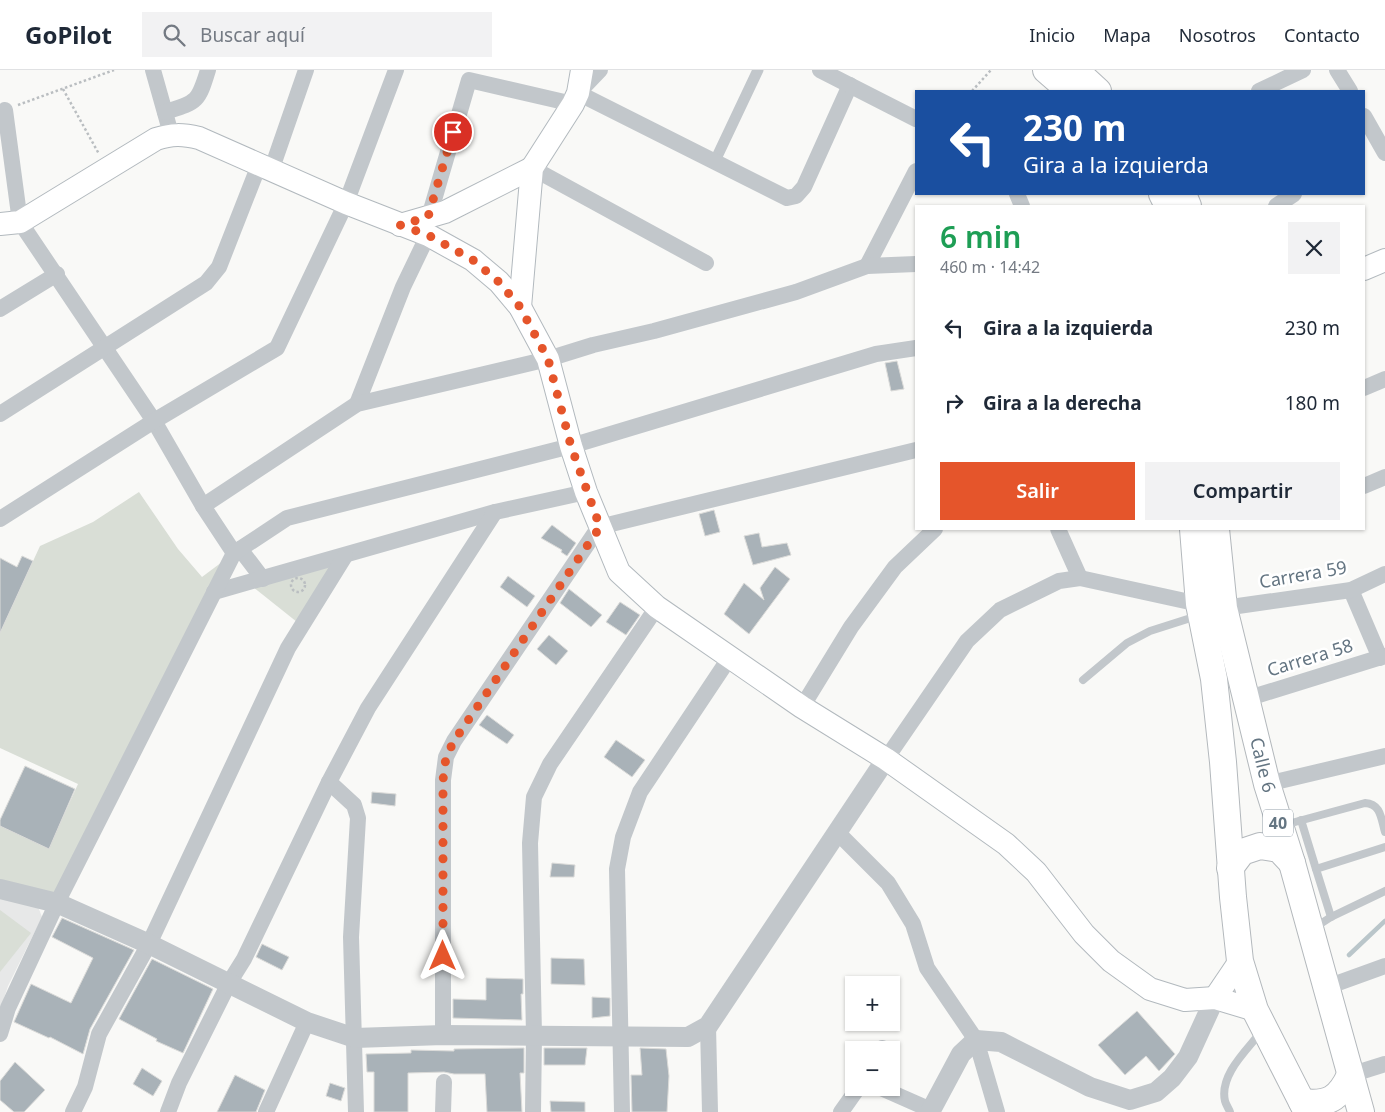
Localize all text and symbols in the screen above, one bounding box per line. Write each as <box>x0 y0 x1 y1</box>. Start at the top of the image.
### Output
search box <box>142 12 492 57</box>
text: GoPilot <box>25 18 112 51</box>
icon: search <box>160 21 188 49</box>
text: Buscar aquí <box>200 22 305 48</box>
text: Inicio <box>1029 23 1075 47</box>
text: Mapa <box>1103 23 1151 47</box>
text: Nosotros <box>1179 23 1256 47</box>
text: Contacto <box>1284 23 1360 47</box>
text: 230 m <box>1023 104 1126 151</box>
icon: left <box>940 110 1005 175</box>
pin <box>432 111 474 153</box>
icon: arrive <box>439 118 467 146</box>
text: Gira a la izquierda <box>1023 149 1209 179</box>
text: 6 min <box>940 216 1021 257</box>
button: close <box>1288 222 1340 274</box>
text: 460 m · 14:42 <box>940 256 1040 278</box>
icon: left <box>940 314 968 342</box>
text: Gira a la izquierda <box>983 315 1153 341</box>
text: 230 m <box>1285 315 1340 341</box>
icon: right <box>940 389 968 417</box>
text: Gira a la derecha <box>983 390 1142 416</box>
text: 180 m <box>1285 390 1340 416</box>
button: Salir <box>940 462 1135 520</box>
button: Compartir <box>1145 462 1340 520</box>
street label: Carrera 59 <box>1257 555 1349 594</box>
street label: Carrera 58 <box>1264 633 1356 681</box>
street label: Calle 6 <box>1245 735 1282 795</box>
road number: 40 <box>1263 810 1293 836</box>
position arrow <box>416 929 468 981</box>
map controls <box>845 976 900 1096</box>
button: + <box>845 976 900 1031</box>
button: − <box>845 1041 900 1096</box>

